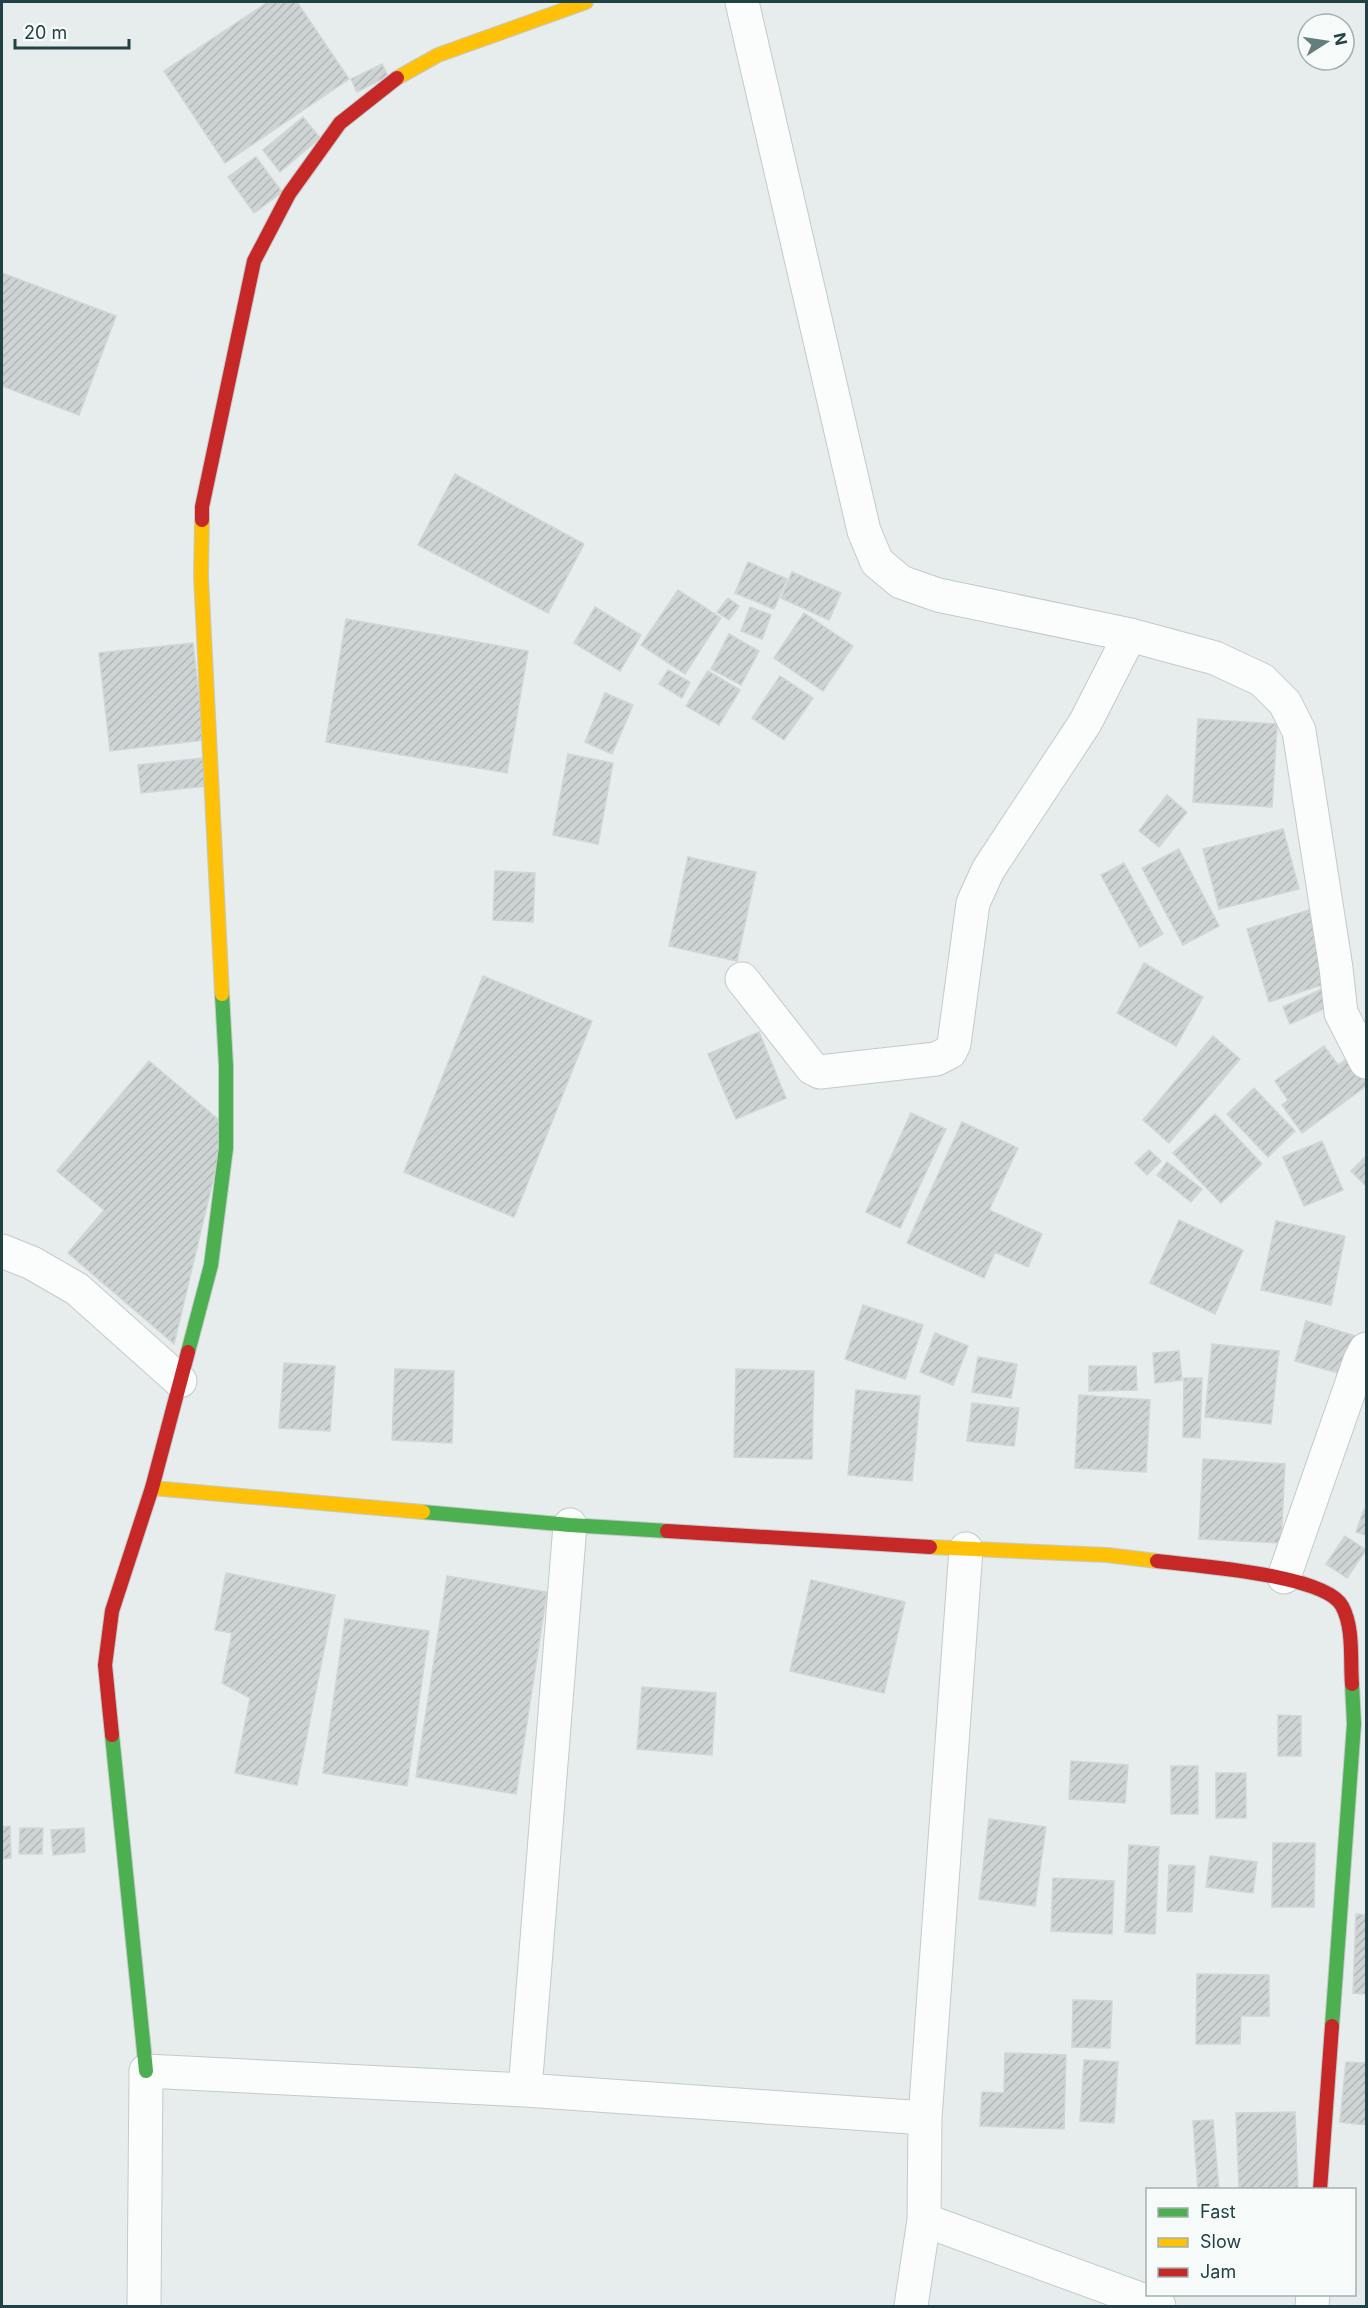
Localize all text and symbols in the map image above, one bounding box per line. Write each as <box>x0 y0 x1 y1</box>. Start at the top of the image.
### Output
scale bar <box>15 12 129 50</box>
north arrow <box>1296 12 1356 72</box>
text: 20 m <box>24 22 67 43</box>
text: N <box>1330 31 1352 47</box>
legend <box>1146 2188 1356 2296</box>
text: Fast <box>1200 2201 1236 2222</box>
text: Slow <box>1200 2231 1241 2252</box>
text: Jam <box>1200 2261 1236 2282</box>

